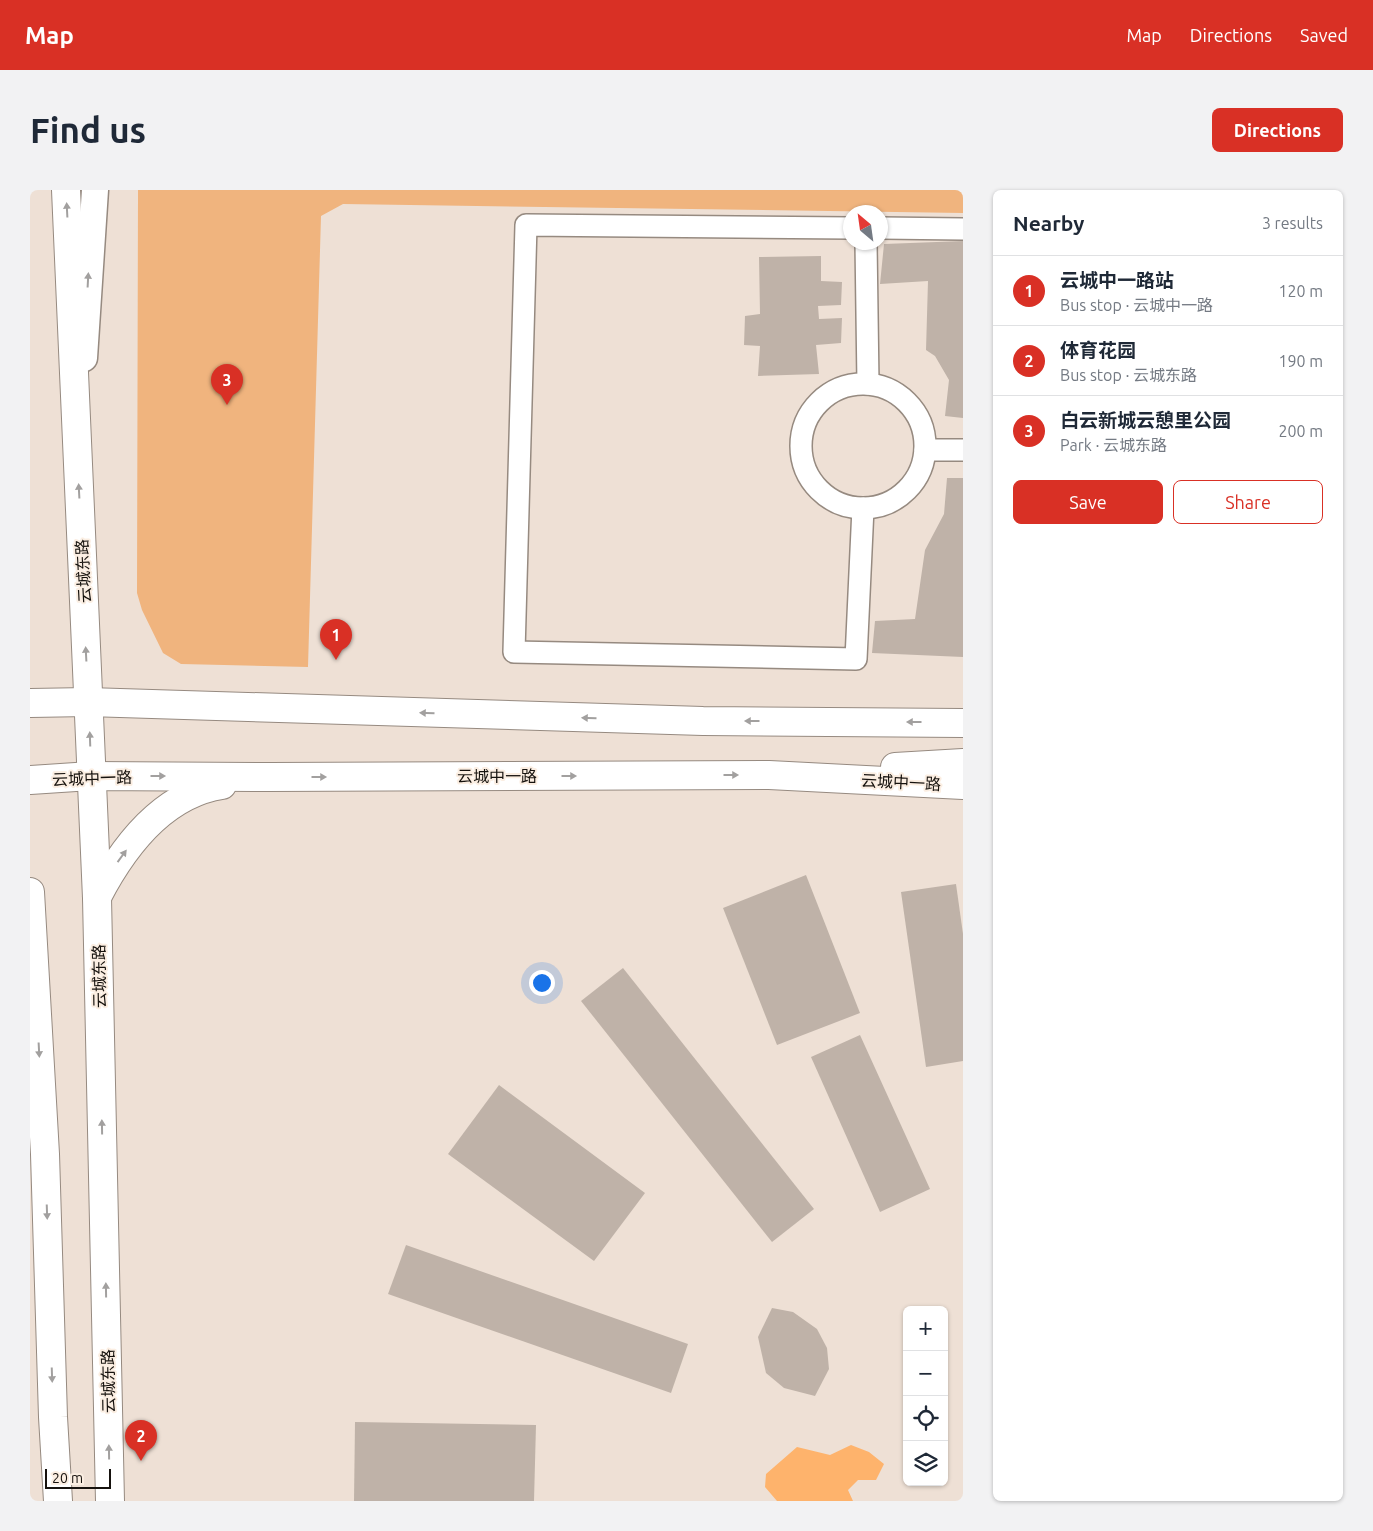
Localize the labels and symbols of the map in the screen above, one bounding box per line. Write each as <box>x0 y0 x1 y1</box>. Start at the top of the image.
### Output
one-way arrow <box>62 202 70 218</box>
north arrow <box>843 205 888 250</box>
one-way arrow <box>85 272 93 288</box>
pin: 3 <box>211 364 243 405</box>
one-way arrow <box>75 483 83 499</box>
street label: 云城东路 <box>72 539 94 603</box>
pin: 1 <box>320 619 352 660</box>
one-way arrow <box>82 645 90 661</box>
one-way arrow <box>419 708 435 716</box>
one-way arrow <box>581 713 597 721</box>
one-way arrow <box>744 717 760 725</box>
one-way arrow <box>906 718 922 726</box>
one-way arrow <box>85 731 93 747</box>
street label: 云城中一路 <box>457 767 537 785</box>
street label: 云城中一路 <box>52 768 132 788</box>
one-way arrow <box>724 771 740 779</box>
street label: 云城中一路 <box>861 771 941 793</box>
one-way arrow <box>150 772 166 780</box>
one-way arrow <box>561 772 577 780</box>
one-way arrow <box>311 773 327 781</box>
one-way arrow <box>117 849 127 863</box>
street label: 云城东路 <box>89 944 109 1008</box>
your location <box>529 970 555 996</box>
one-way arrow <box>36 1042 44 1058</box>
one-way arrow <box>98 1119 106 1135</box>
one-way arrow <box>43 1205 51 1221</box>
one-way arrow <box>102 1282 110 1298</box>
street label: 云城东路 <box>98 1349 118 1413</box>
one-way arrow <box>48 1367 56 1383</box>
pin: 2 <box>125 1420 157 1461</box>
one-way arrow <box>105 1444 113 1460</box>
scale bar <box>45 1466 111 1489</box>

